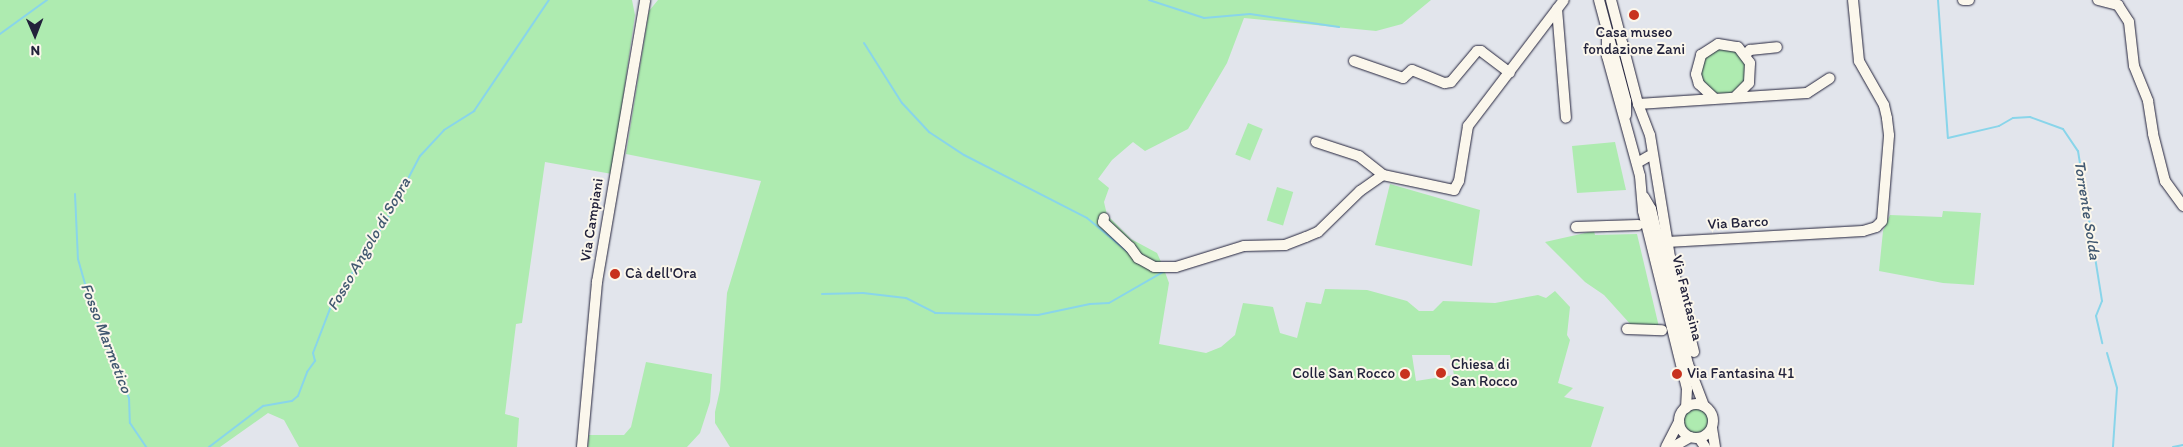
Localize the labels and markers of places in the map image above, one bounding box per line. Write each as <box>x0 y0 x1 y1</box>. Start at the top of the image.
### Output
marker: Casa museo fondazione Zani <box>1628 9 1640 21</box>
place label: Casa museo fondazione Zani <box>1583 23 1685 58</box>
place label: Cà dell'Ora <box>625 265 697 283</box>
marker: Cà dell'Ora <box>609 268 621 280</box>
place label: Chiesa di San Rocco <box>1451 355 1517 390</box>
place label: Colle San Rocco <box>1292 365 1395 383</box>
place label: Via Fantasina 41 <box>1687 365 1793 383</box>
marker: Chiesa di San Rocco <box>1435 367 1447 379</box>
marker: Colle San Rocco <box>1399 368 1411 380</box>
marker: Via Fantasina 41 <box>1671 368 1683 380</box>

